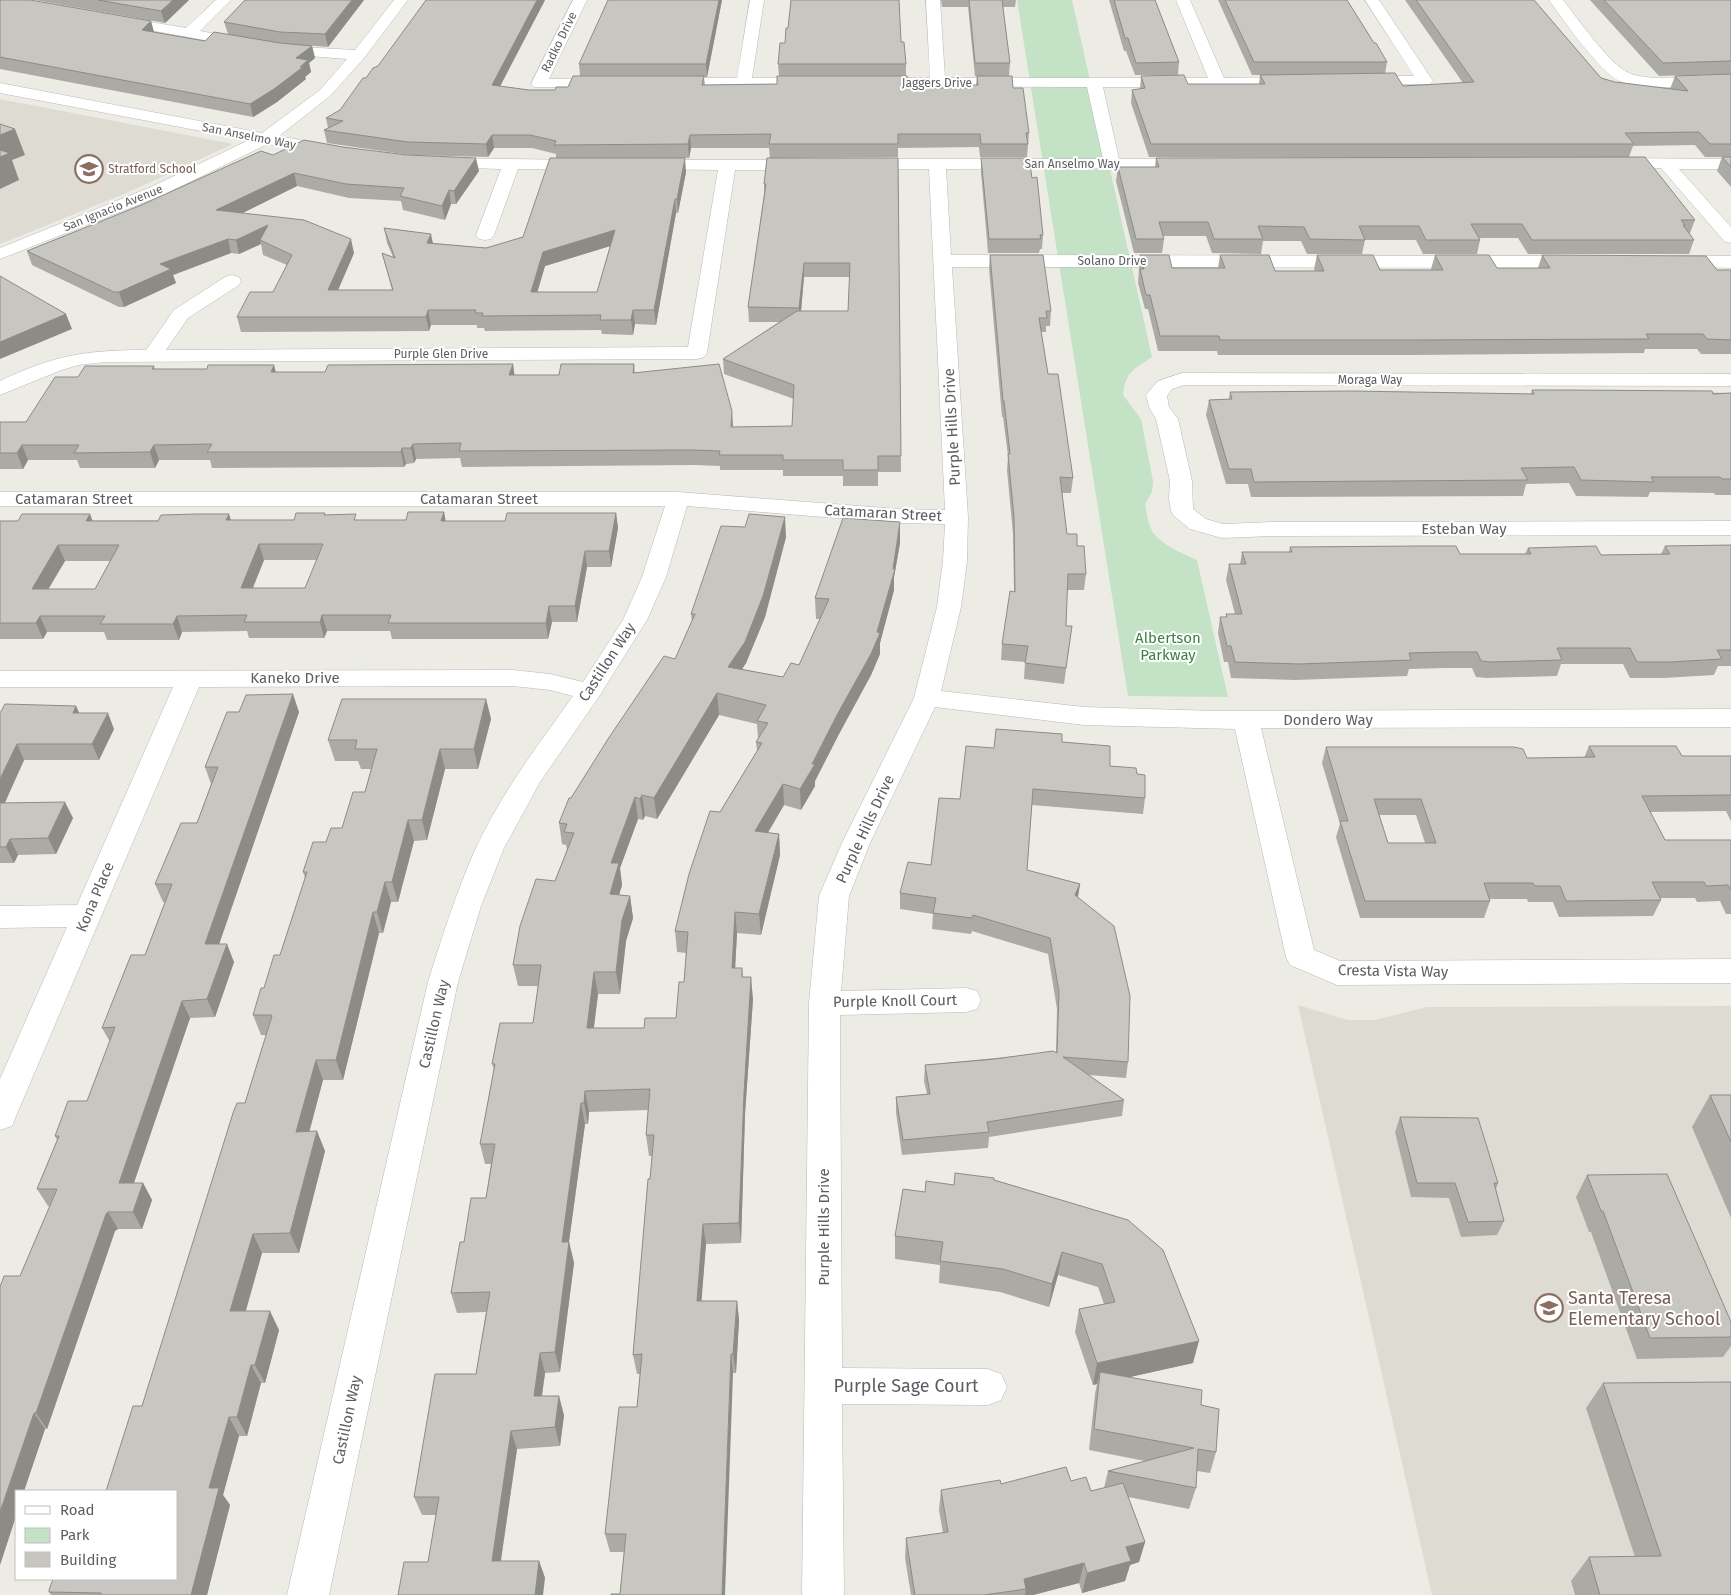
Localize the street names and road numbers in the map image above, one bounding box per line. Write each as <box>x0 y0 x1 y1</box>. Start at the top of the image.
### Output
street label: Radko Drive <box>538 10 580 74</box>
street label: Jaggers Drive <box>902 76 972 90</box>
street label: San Anselmo Way <box>201 120 297 152</box>
street label: San Anselmo Way <box>1024 157 1120 171</box>
street label: San Ignacio Avenue <box>61 182 165 234</box>
street label: Solano Drive <box>1078 254 1146 268</box>
street label: Purple Glen Drive <box>394 347 488 361</box>
street label: Purple Hills Drive <box>940 368 964 486</box>
street label: Moraga Way <box>1338 373 1402 387</box>
street label: Catamaran Street <box>15 490 133 508</box>
street label: Catamaran Street <box>420 490 538 508</box>
street label: Catamaran Street <box>824 501 943 525</box>
street label: Esteban Way <box>1421 520 1507 538</box>
street label: Castillon Way <box>575 619 640 705</box>
street label: Kaneko Drive <box>250 669 340 687</box>
street label: Dondero Way <box>1283 711 1373 729</box>
street label: Purple Hills Drive <box>832 772 898 886</box>
street label: Kona Place <box>72 859 118 935</box>
street label: Cresta Vista Way <box>1338 961 1449 981</box>
street label: Castillon Way <box>415 977 453 1070</box>
street label: Purple Knoll Court <box>833 991 958 1011</box>
street label: Purple Hills Drive <box>815 1168 833 1286</box>
street label: Castillon Way <box>329 1373 365 1466</box>
street label: Purple Sage Court <box>833 1375 979 1397</box>

